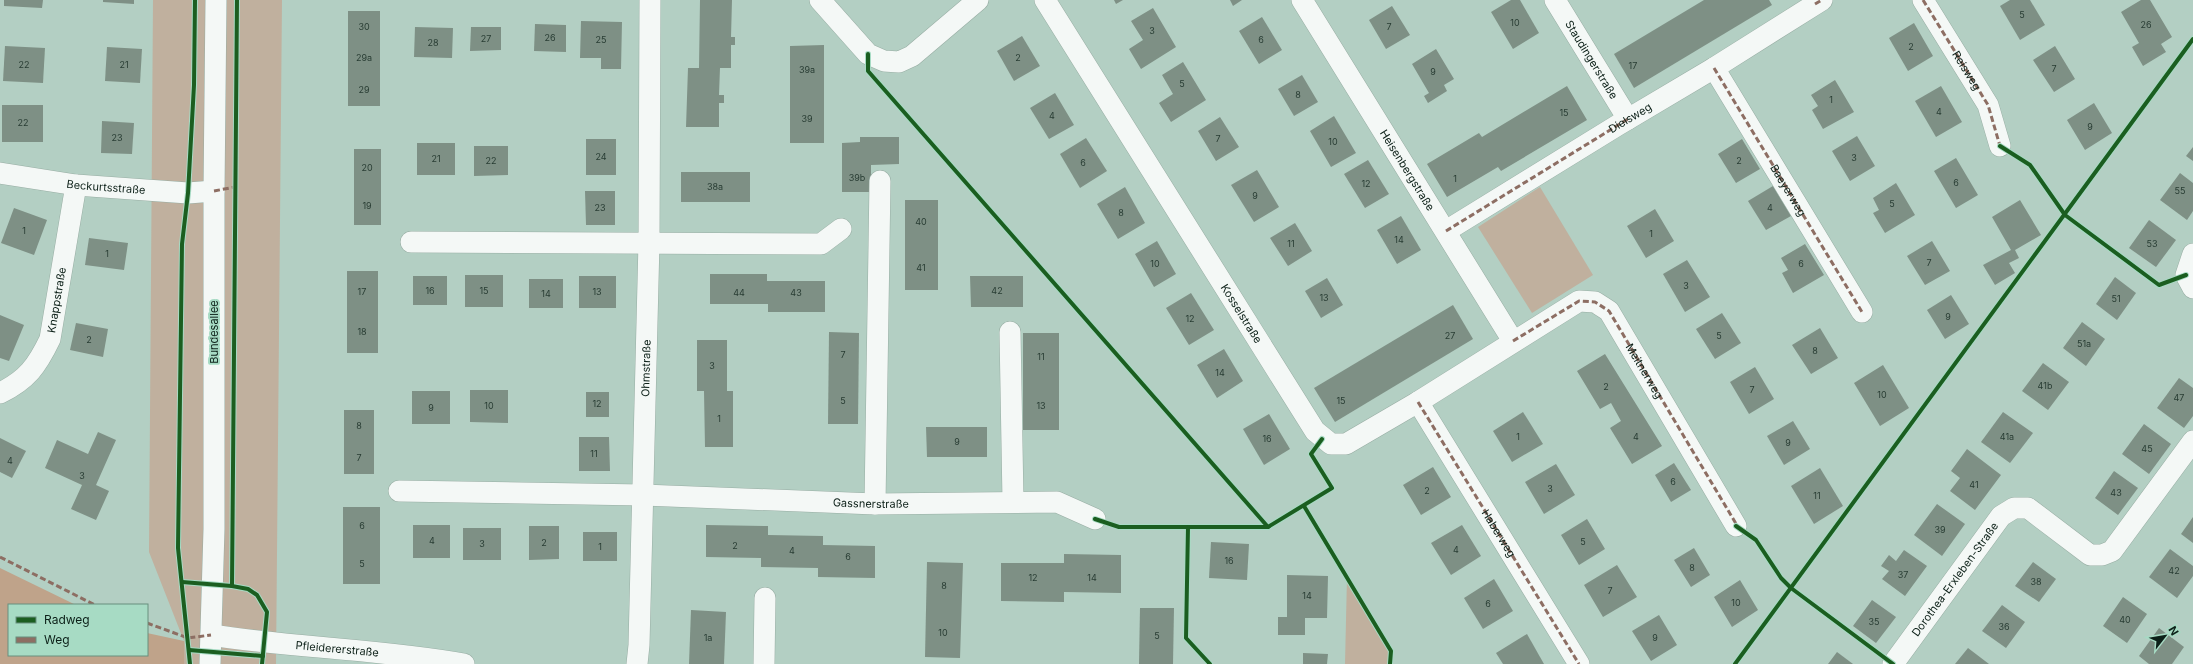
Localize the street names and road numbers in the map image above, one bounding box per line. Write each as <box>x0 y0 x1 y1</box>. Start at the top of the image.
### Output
street label: Staudingerstraße <box>1562 18 1621 102</box>
street label: Reisweg <box>1949 48 1984 93</box>
street label: Dielsweg <box>1606 100 1654 136</box>
street label: Heisenbergstraße <box>1377 127 1438 213</box>
street label: Baeyerweg <box>1767 162 1809 219</box>
street label: Beckurtsstraße <box>66 177 146 197</box>
street label: Knappstraße <box>44 266 69 334</box>
street label: Kosselstraße <box>1218 281 1265 346</box>
street label: Bundesallee <box>207 300 221 364</box>
street label: Ohmstraße <box>638 339 654 397</box>
street label: Meitnerweg <box>1623 341 1666 401</box>
street label: Gassnerstraße <box>833 495 909 511</box>
street label: Haberweg <box>1479 507 1519 560</box>
street label: Dorothea-Erxleben-Straße <box>1909 519 2001 639</box>
street label: Pfleidererstraße <box>295 638 380 660</box>

